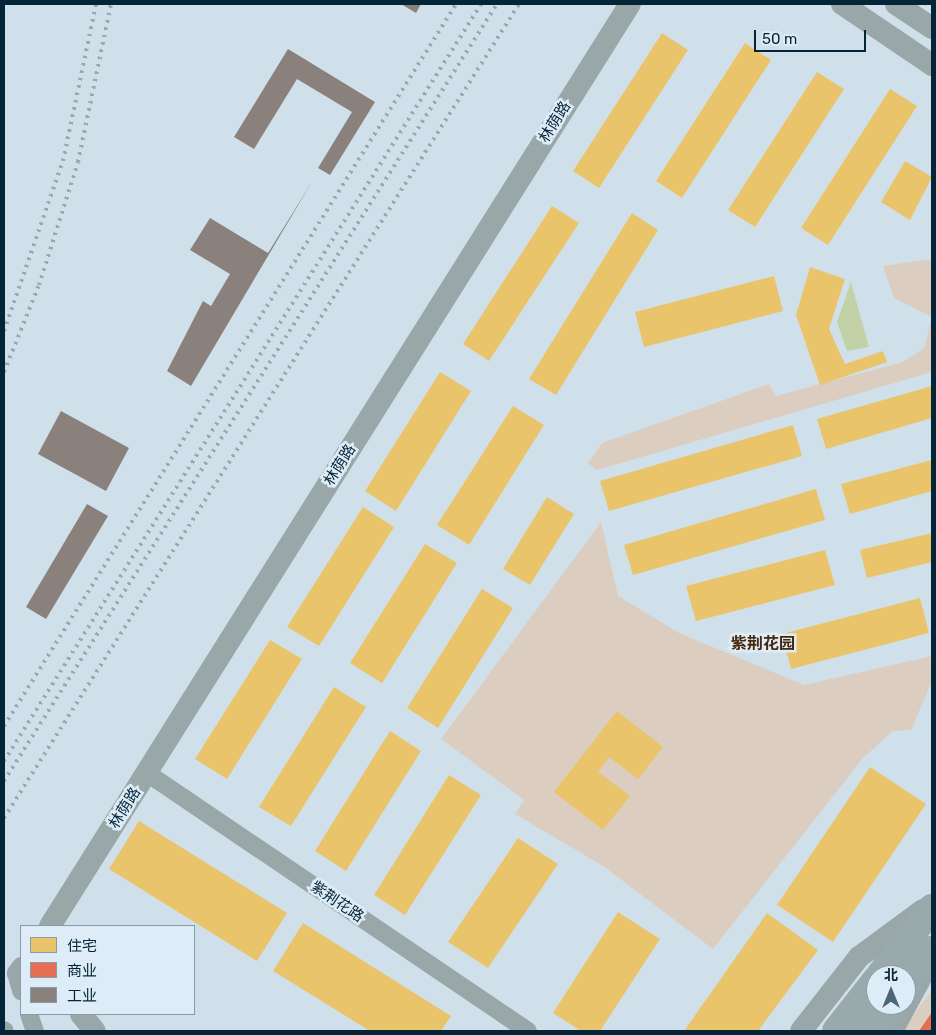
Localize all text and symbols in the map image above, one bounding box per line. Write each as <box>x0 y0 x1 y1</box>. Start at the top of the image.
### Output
scale bar <box>756 20 868 52</box>
text: 50 m <box>762 30 797 48</box>
street label: 林荫路 <box>535 98 575 146</box>
street label: 林荫路 <box>320 441 360 489</box>
district label: 紫荆花园 <box>731 634 795 654</box>
street label: 林荫路 <box>105 784 145 832</box>
street label: 紫荆花路 <box>307 878 367 926</box>
legend <box>20 925 195 1015</box>
text: 住宅 <box>67 937 97 955</box>
text: 商业 <box>67 962 97 980</box>
north arrow <box>866 965 916 1015</box>
text: 北 <box>884 967 898 984</box>
text: 工业 <box>67 987 97 1005</box>

